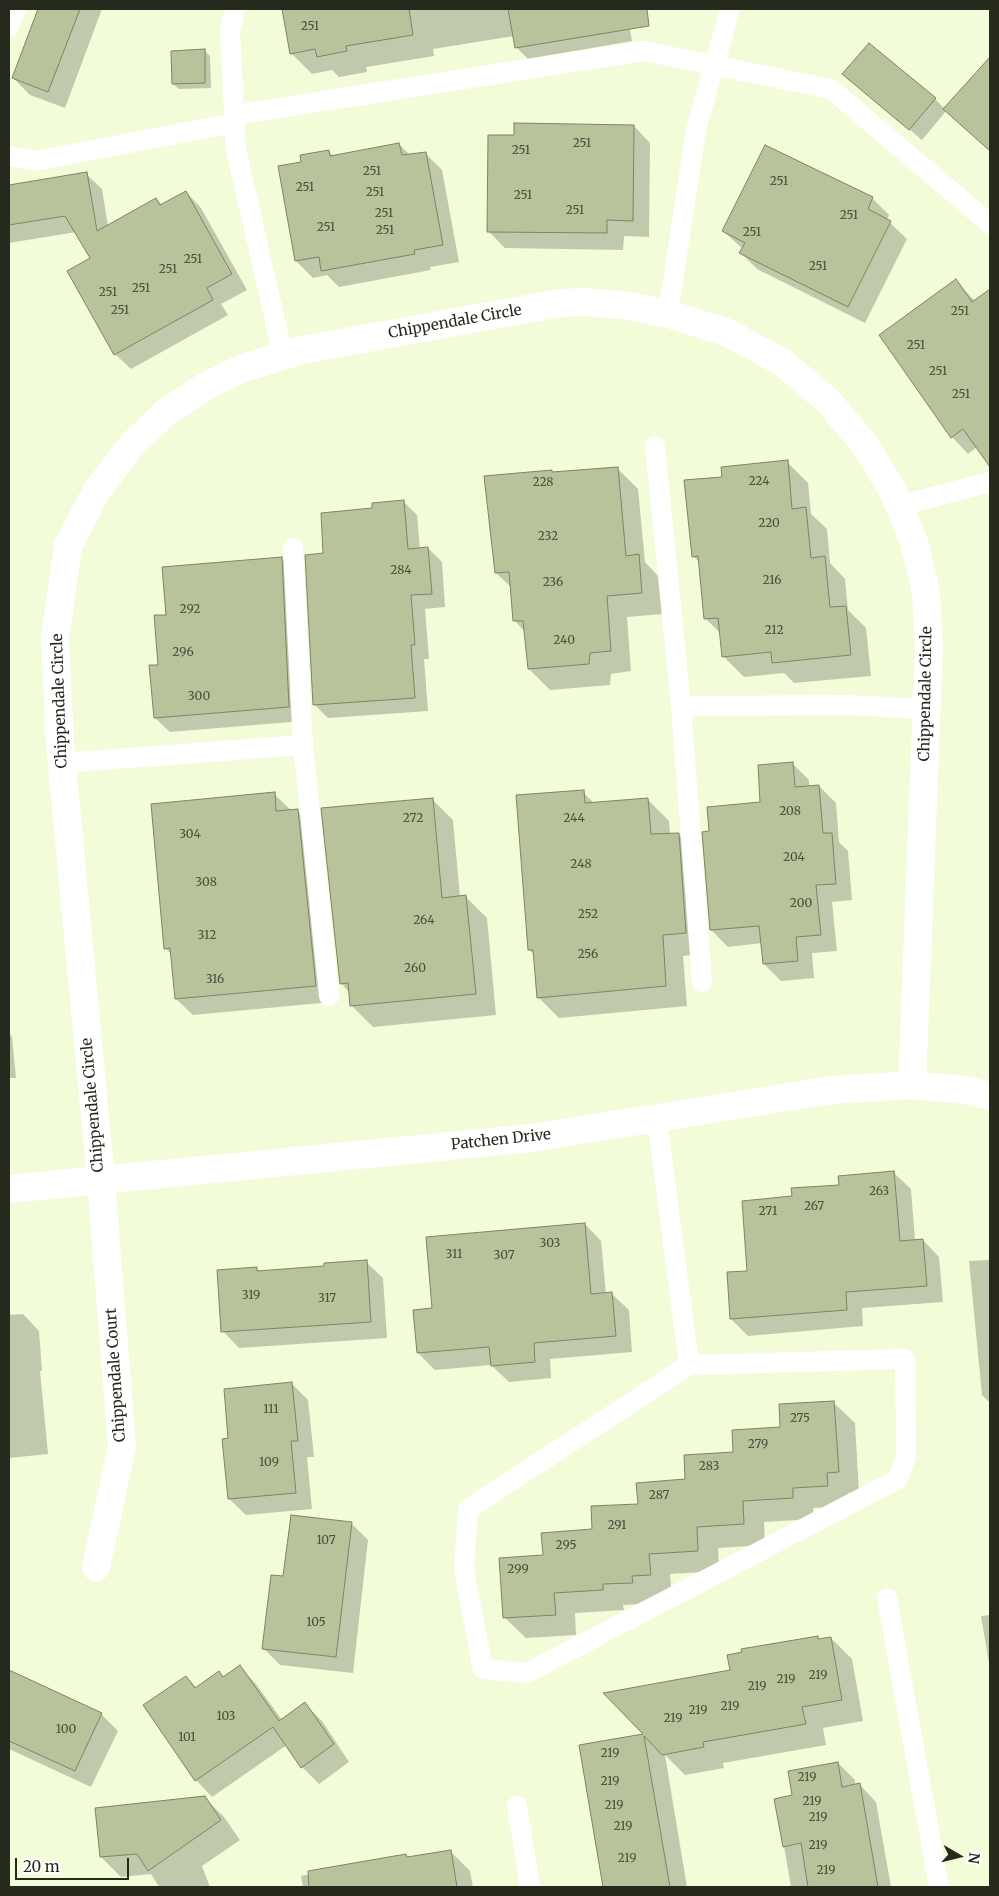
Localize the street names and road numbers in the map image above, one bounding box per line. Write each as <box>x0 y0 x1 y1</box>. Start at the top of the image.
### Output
street label: Chippendale Circle <box>387 301 523 343</box>
street label: Chippendale Circle <box>916 626 936 762</box>
street label: Chippendale Circle <box>49 633 71 769</box>
street label: Chippendale Circle <box>78 1037 108 1173</box>
street label: Patchen Drive <box>450 1126 552 1154</box>
street label: Chippendale Court <box>102 1307 130 1443</box>

